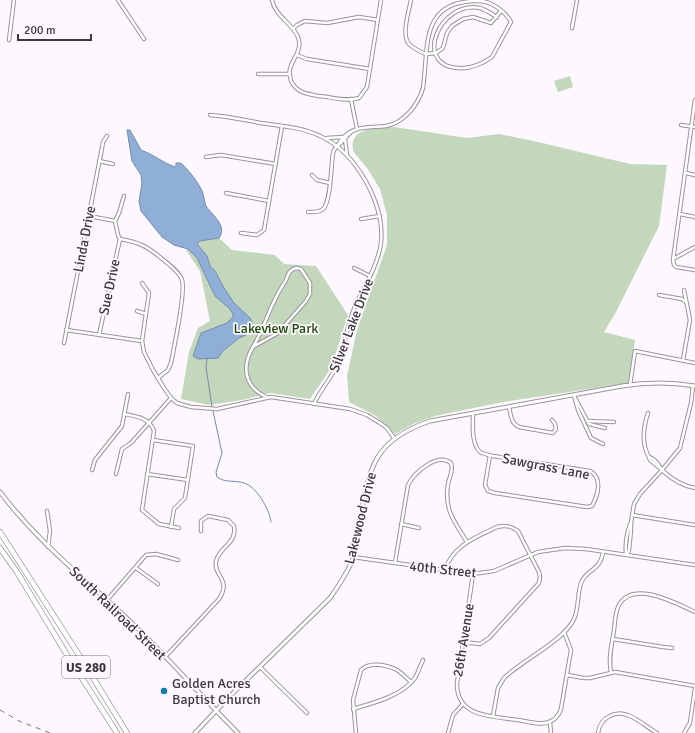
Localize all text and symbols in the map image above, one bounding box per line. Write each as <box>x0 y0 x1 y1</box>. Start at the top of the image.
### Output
scale bar <box>18 16 91 42</box>
text: 200 m <box>24 23 56 38</box>
street label: Linda Drive <box>70 204 99 274</box>
street label: Sue Drive <box>95 258 124 317</box>
street label: Silver Lake Drive <box>326 276 377 375</box>
park label: Lakeview Park <box>234 320 318 337</box>
street label: Sawgrass Lane <box>501 450 591 483</box>
street label: Lakewood Drive <box>341 470 380 566</box>
street label: 40th Street <box>409 558 477 581</box>
street label: South Railroad Street <box>66 563 170 664</box>
street label: 26th Avenue <box>449 602 478 678</box>
road number: US 280 <box>62 656 110 678</box>
place label: Golden Acres Baptist Church <box>172 675 261 708</box>
marker: Golden Acres Baptist Church <box>159 686 169 696</box>

